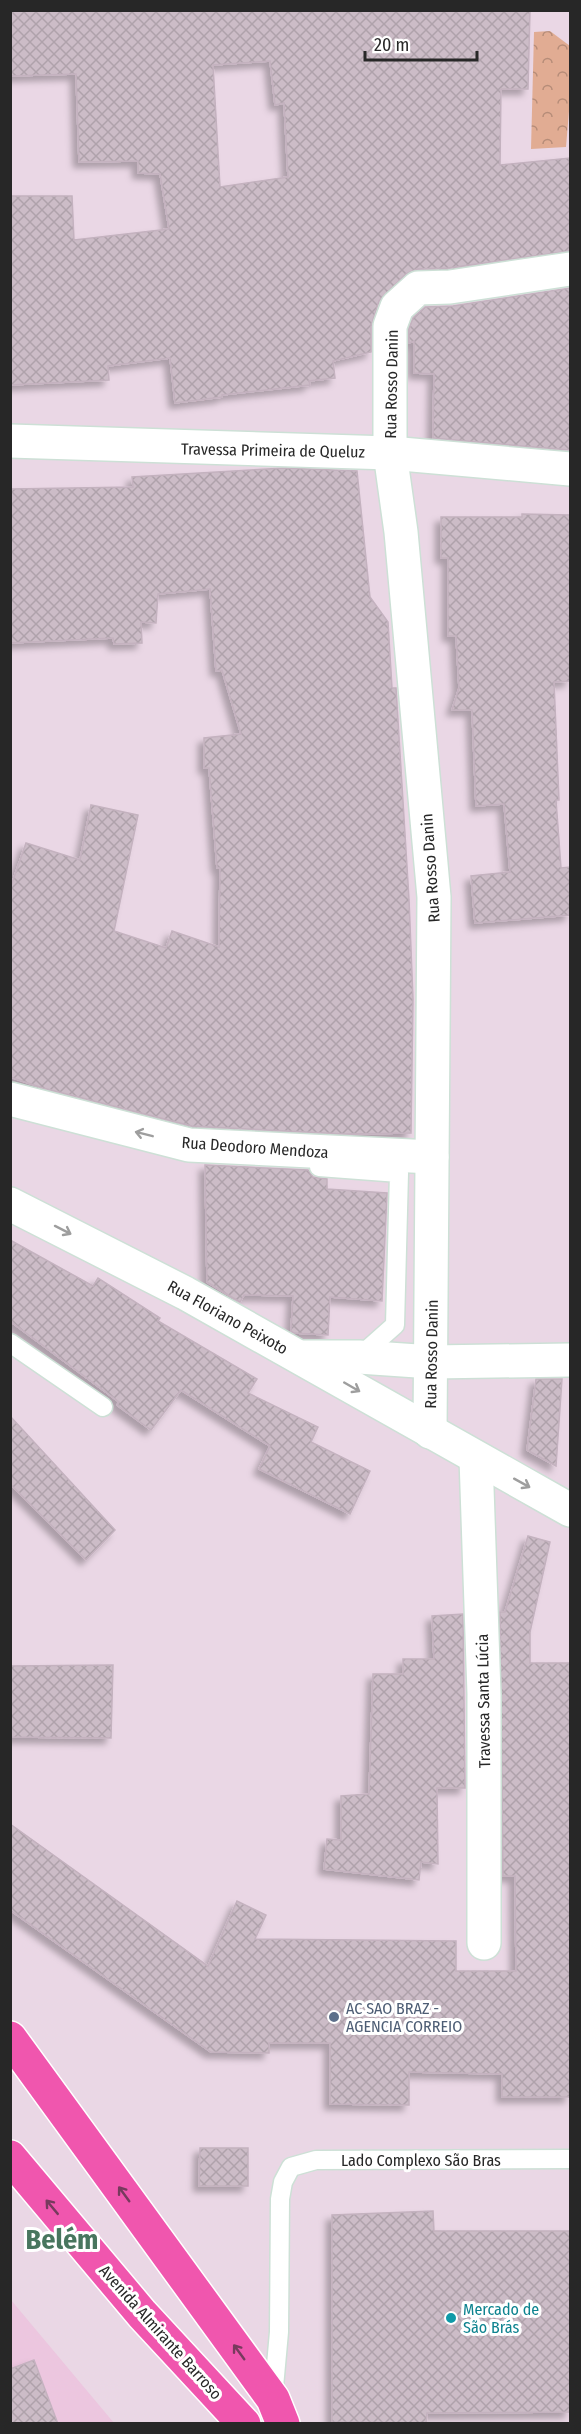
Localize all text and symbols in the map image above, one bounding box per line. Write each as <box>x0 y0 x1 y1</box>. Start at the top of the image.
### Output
scale bar <box>365 24 478 62</box>
text: 20 m <box>374 34 409 56</box>
street label: Rua Rosso Danin <box>381 329 402 439</box>
street label: Travessa Primeira de Queluz <box>181 439 365 462</box>
street label: Rua Rosso Danin <box>417 813 444 923</box>
one-way arrow <box>135 1127 154 1139</box>
street label: Rua Deodoro Mendoza <box>181 1133 329 1162</box>
one-way arrow <box>53 1225 71 1237</box>
street label: Rua Floriano Peixoto <box>164 1276 291 1358</box>
street label: Rua Rosso Danin <box>421 1299 442 1409</box>
one-way arrow <box>344 1381 361 1393</box>
one-way arrow <box>513 1477 530 1489</box>
street label: Travessa Santa Lúcia <box>473 1633 494 1768</box>
place label: AC SAO BRAZ - AGENCIA CORREIO <box>346 1999 462 2036</box>
marker: AC SAO BRAZ - AGENCIA CORREIO <box>327 2010 341 2024</box>
street label: Lado Complexo São Bras <box>341 2151 501 2170</box>
one-way arrow <box>118 2186 130 2202</box>
one-way arrow <box>45 2200 59 2215</box>
district label: Belém <box>26 2223 98 2256</box>
street label: Avenida Almirante Barroso <box>95 2261 226 2403</box>
place label: Mercado de São Brás <box>463 2300 539 2337</box>
marker: Mercado de São Brás <box>444 2311 458 2325</box>
one-way arrow <box>233 2344 245 2360</box>

